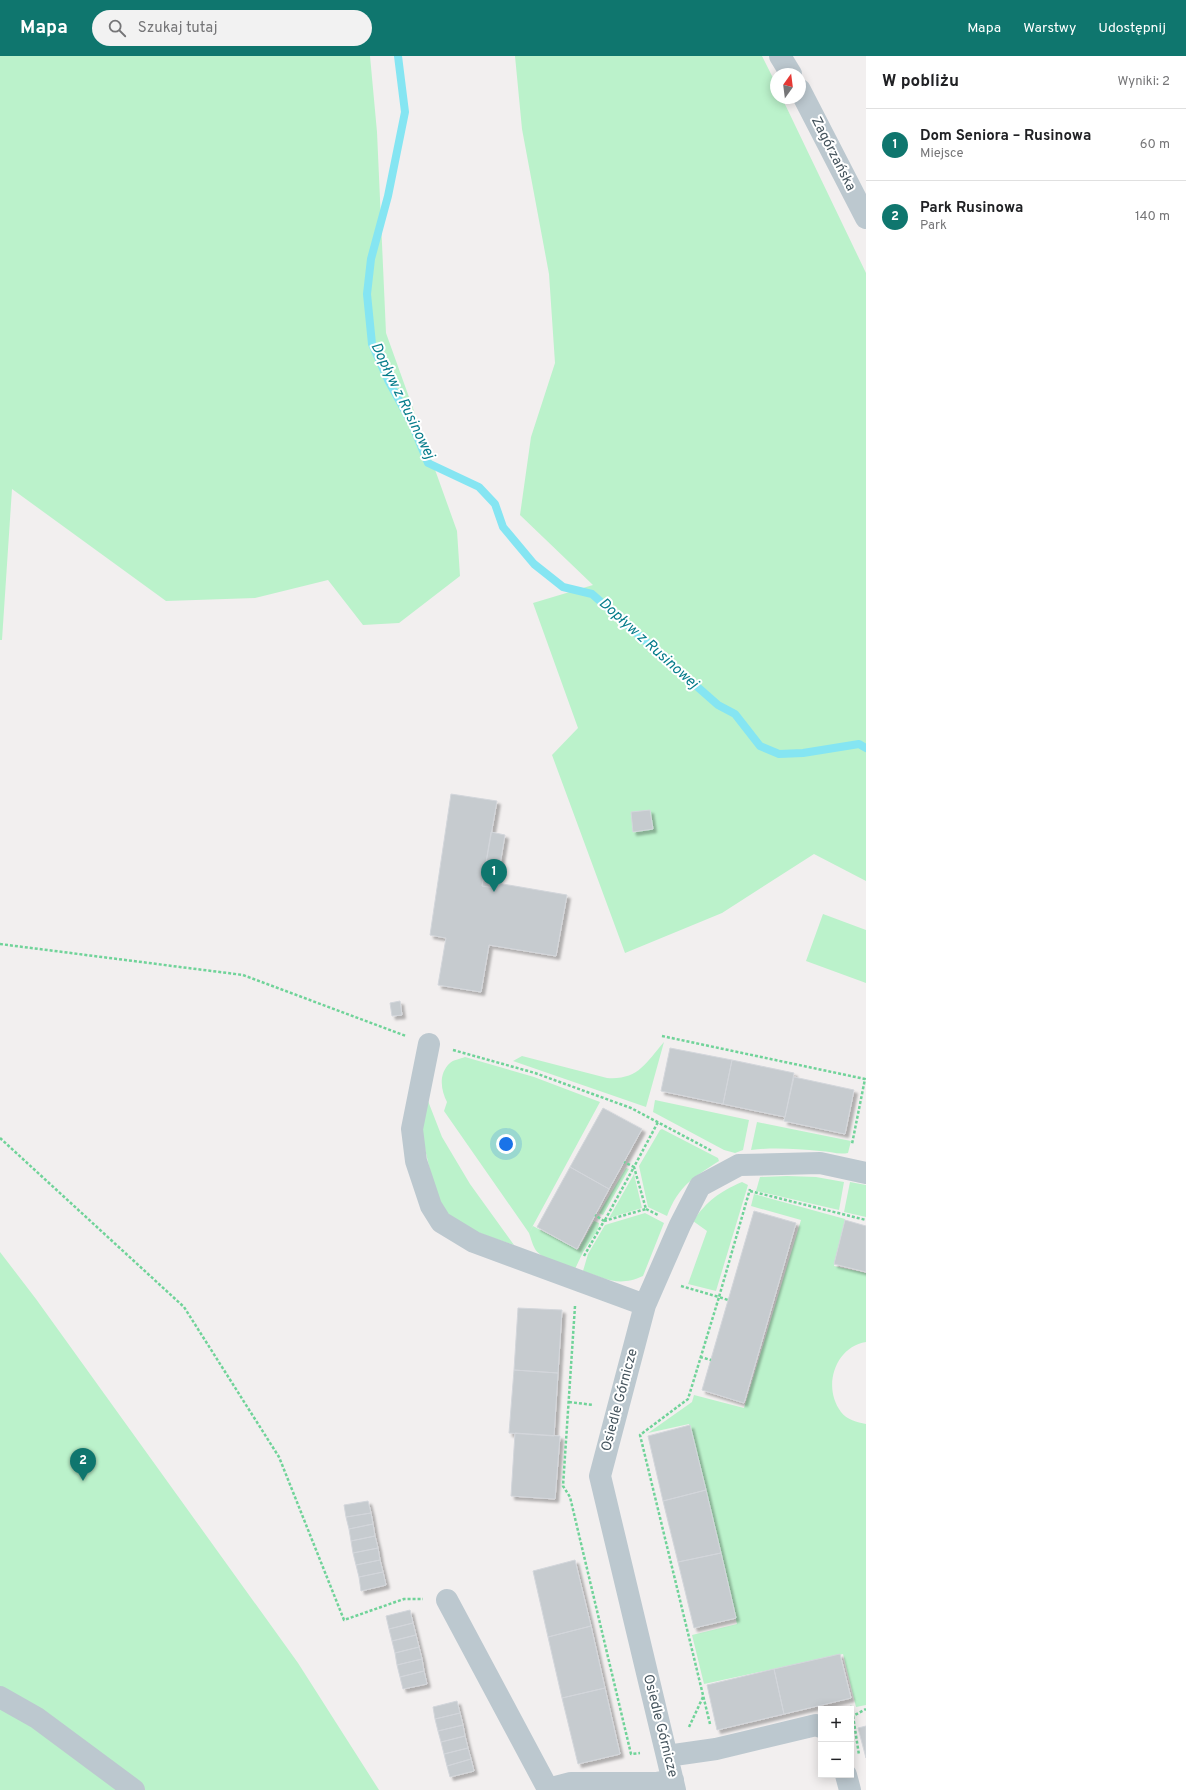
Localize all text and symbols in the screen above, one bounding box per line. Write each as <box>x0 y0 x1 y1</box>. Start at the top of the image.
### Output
search box <box>92 10 372 46</box>
text: Mapa <box>20 16 68 40</box>
icon: search <box>106 17 128 39</box>
text: Szukaj tutaj <box>138 19 217 38</box>
text: Mapa <box>967 20 1001 37</box>
text: Warstwy <box>1023 20 1076 37</box>
text: Udostępnij <box>1098 20 1166 37</box>
north arrow <box>770 68 806 104</box>
text: W pobliżu <box>882 71 959 93</box>
text: Wyniki: 2 <box>1117 74 1170 90</box>
street label: Zagórzańska <box>807 114 859 194</box>
text: Dom Seniora – Rusinowa <box>920 127 1091 146</box>
text: 1 <box>892 137 898 153</box>
text: 60 m <box>1140 137 1170 153</box>
text: Miejsce <box>920 146 964 162</box>
text: Park Rusinowa <box>920 199 1023 218</box>
text: 2 <box>891 209 899 225</box>
text: 140 m <box>1135 209 1170 225</box>
text: Park <box>920 218 947 234</box>
water label: Dopływ z Rusinowej <box>366 340 439 463</box>
water label: Dopływ z Rusinowej <box>594 594 703 694</box>
pin: 1 <box>481 859 507 892</box>
your location <box>496 1134 516 1154</box>
street label: Osiedle Górnicze <box>598 1347 642 1453</box>
pin: 2 <box>70 1448 96 1481</box>
street label: Osiedle Górnicze <box>639 1673 681 1779</box>
map controls <box>818 1706 854 1778</box>
button: + <box>818 1706 854 1742</box>
button: − <box>818 1742 854 1778</box>

